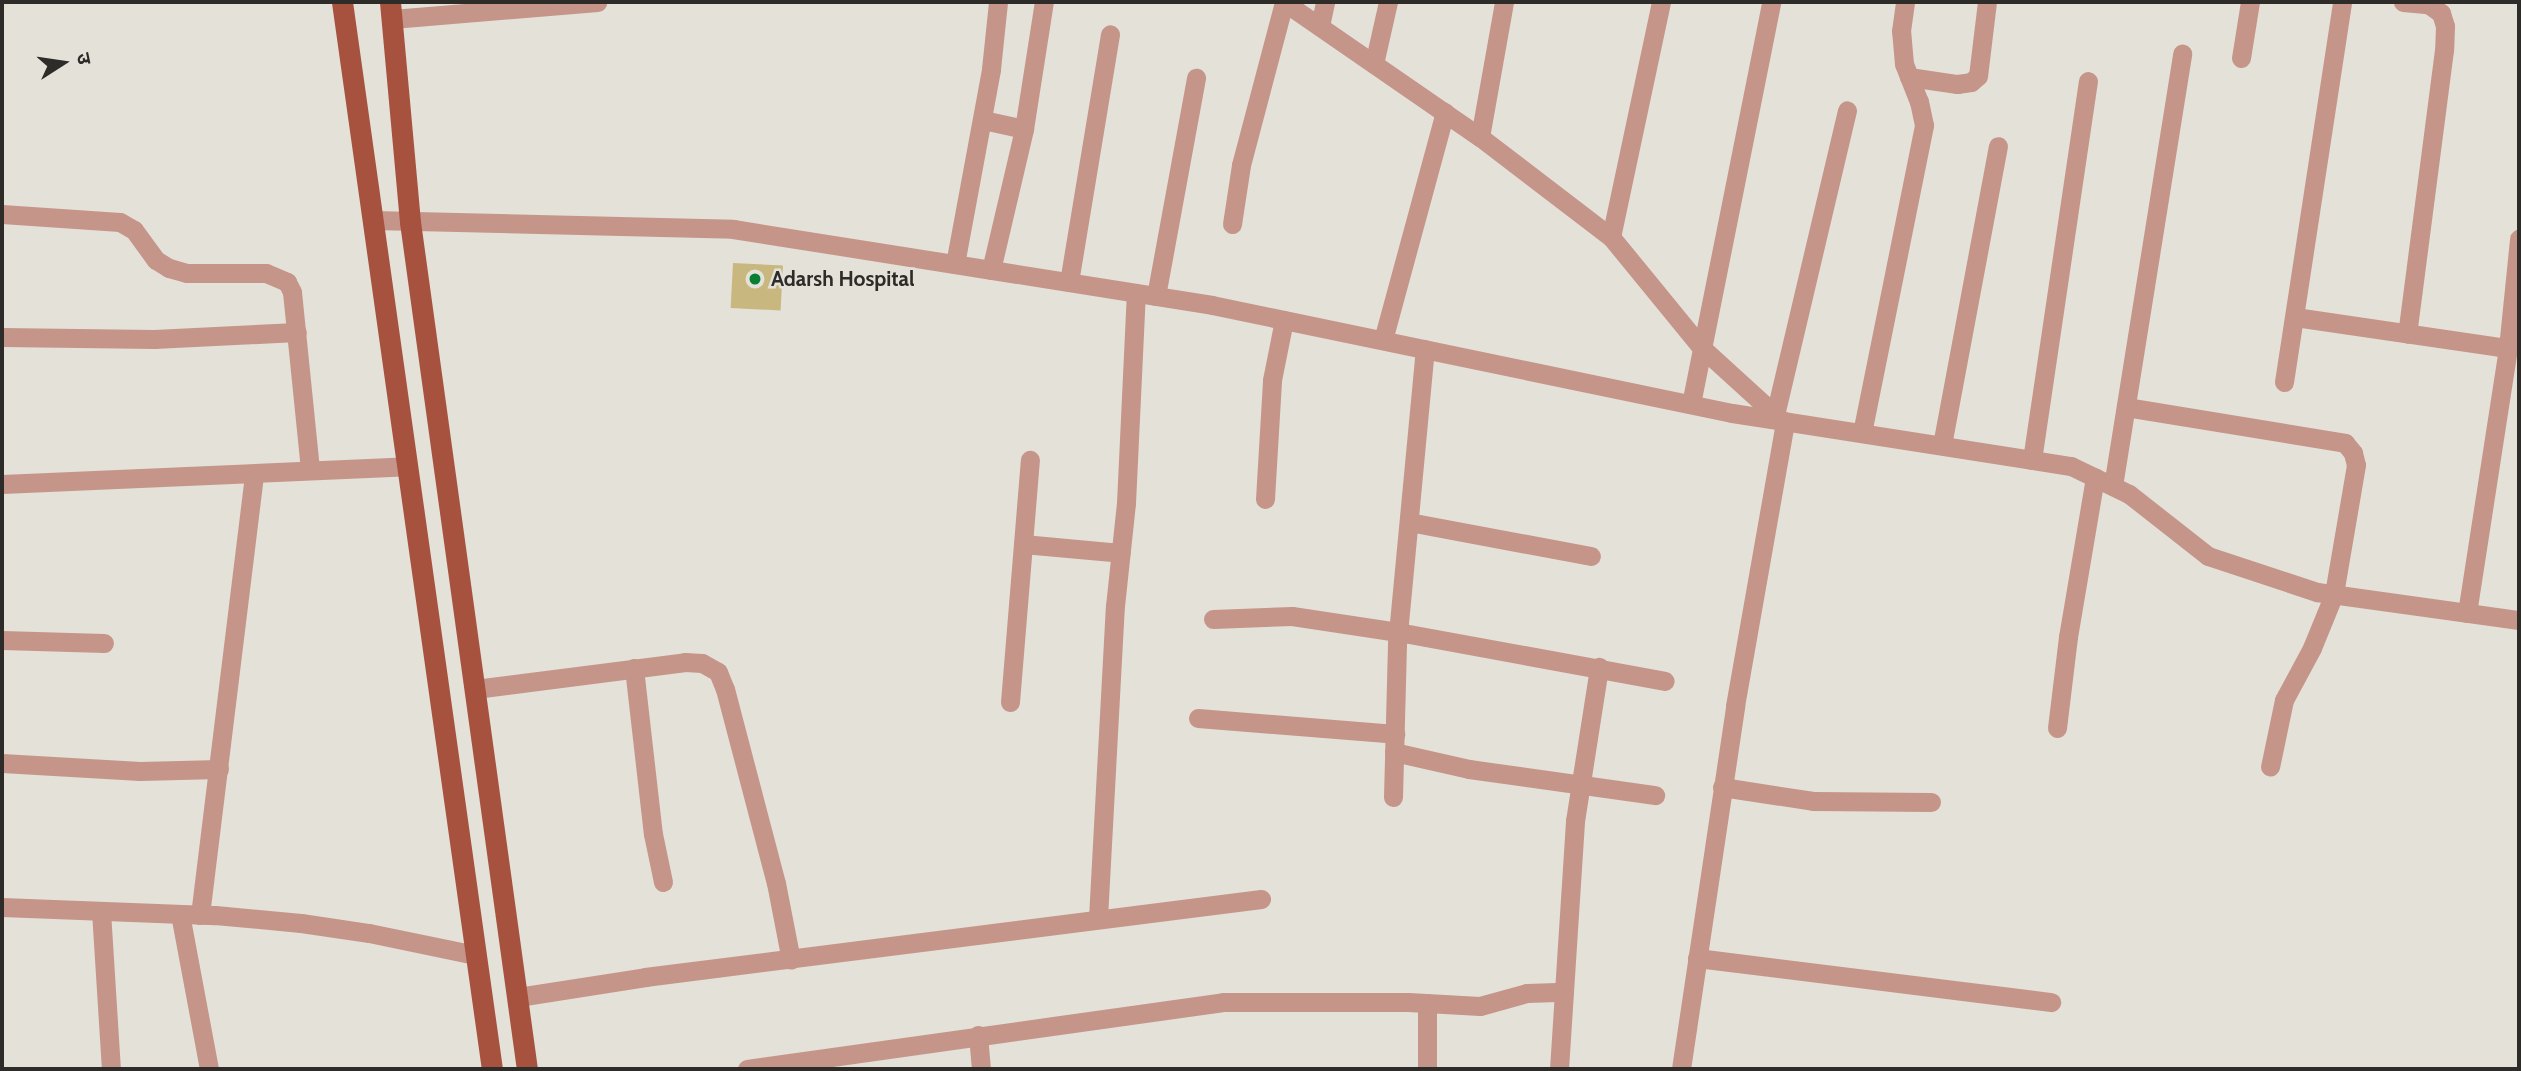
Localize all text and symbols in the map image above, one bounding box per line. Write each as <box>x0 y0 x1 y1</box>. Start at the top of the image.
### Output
north arrow <box>28 28 98 98</box>
text: उ <box>72 51 96 66</box>
place label: Adarsh Hospital <box>771 266 915 292</box>
marker: Adarsh Hospital <box>745 269 765 289</box>

